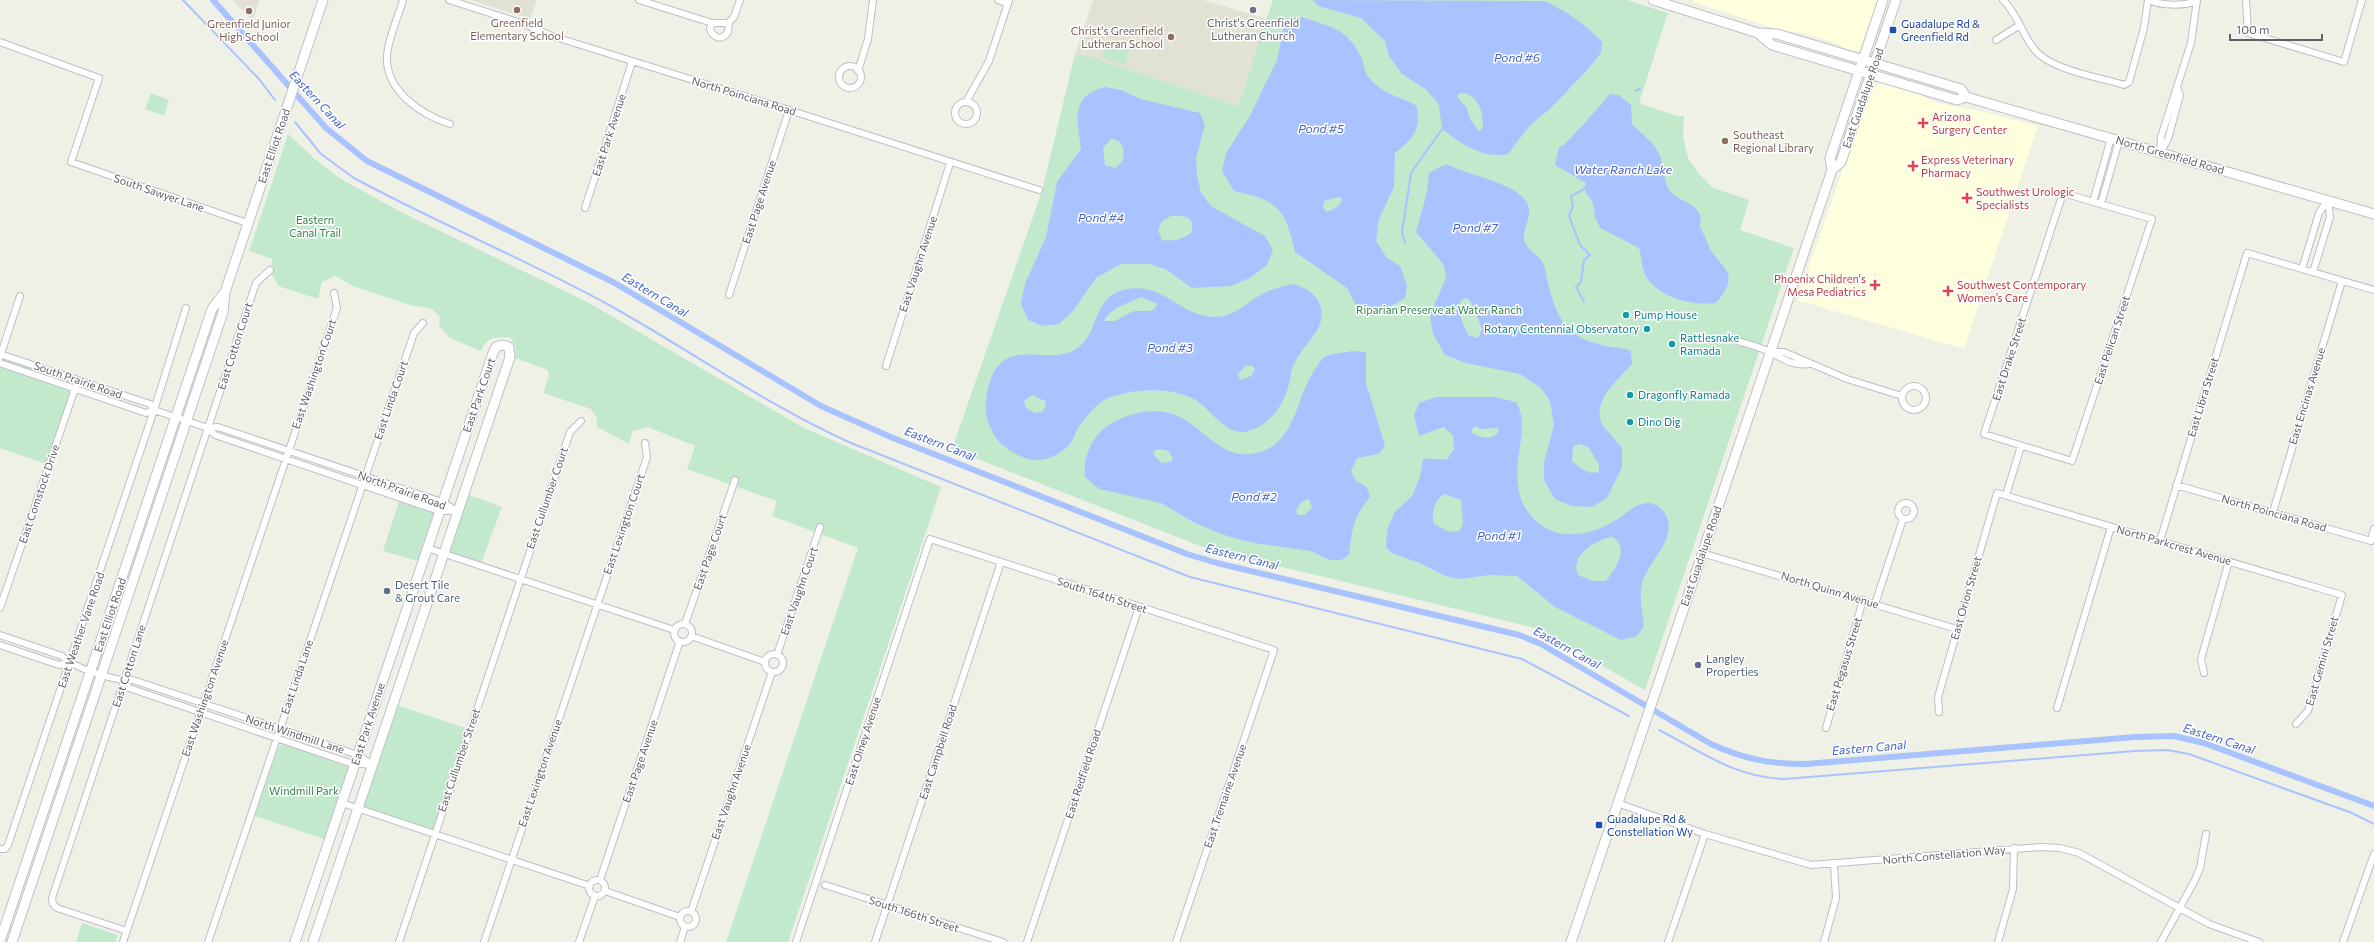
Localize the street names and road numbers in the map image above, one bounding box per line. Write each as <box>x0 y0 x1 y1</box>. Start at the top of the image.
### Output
street label: East Guadalupe Road <box>1839 46 1886 150</box>
street label: North Poinciana Road <box>690 73 798 118</box>
street label: East Park Avenue <box>589 92 628 178</box>
street label: East Elliot Road <box>255 107 292 185</box>
street label: North Greenfield Road <box>2114 133 2226 176</box>
street label: East Page Avenue <box>739 158 778 245</box>
street label: South Sawyer Lane <box>112 171 206 214</box>
street label: East Vaughn Avenue <box>896 214 939 313</box>
street label: East Pelican Street <box>2091 293 2132 386</box>
street label: East Cotton Court <box>214 300 255 391</box>
street label: East Drake Street <box>1989 315 2028 402</box>
street label: East Washington Court <box>289 317 339 430</box>
street label: East Encinas Avenue <box>2286 346 2328 446</box>
street label: East Park Court <box>460 355 498 434</box>
street label: East Libra Street <box>2184 355 2221 438</box>
street label: South Prairie Road <box>32 358 124 401</box>
street label: East Linda Court <box>371 358 410 441</box>
street label: East Comstock Drive <box>16 443 62 545</box>
street label: East Cullumber Court <box>523 445 570 550</box>
street label: North Prairie Road <box>356 468 448 512</box>
street label: East Lexington Court <box>600 471 647 576</box>
street label: North Poinciana Road <box>2220 491 2328 534</box>
street label: East Guadalupe Road <box>1677 504 1724 608</box>
street label: East Page Court <box>690 512 729 592</box>
street label: North Parkcrest Avenue <box>2115 522 2233 567</box>
street label: East Vaughn Court <box>777 544 820 637</box>
street label: East Orion Street <box>1947 554 1984 641</box>
street label: North Quinn Avenue <box>1780 568 1881 611</box>
street label: East Weather Vane Road <box>55 570 106 689</box>
street label: South 164th Street <box>1055 574 1149 615</box>
street label: East Elliot Road <box>91 576 128 654</box>
street label: East Gemini Street <box>2303 614 2341 707</box>
street label: East Pegasus Street <box>1823 615 1864 712</box>
street label: East Cotton Lane <box>109 623 148 709</box>
street label: East Washington Avenue <box>178 638 231 758</box>
street label: East Linda Lane <box>278 638 315 716</box>
street label: East Park Avenue <box>348 681 387 767</box>
street label: East Olney Avenue <box>842 695 883 787</box>
street label: East Campbell Road <box>916 703 959 801</box>
street label: East Cullumber Street <box>435 706 483 813</box>
street label: North Windmill Lane <box>244 711 346 756</box>
street label: East Lexington Avenue <box>515 717 564 828</box>
street label: East Page Avenue <box>619 717 660 804</box>
street label: East Redfield Road <box>1062 728 1103 820</box>
street label: East Vaughn Avenue <box>708 742 753 841</box>
street label: East Tremaine Avenue <box>1201 742 1248 850</box>
street label: North Constellation Way <box>1882 843 2006 866</box>
street label: South 166th Street <box>867 893 961 934</box>

